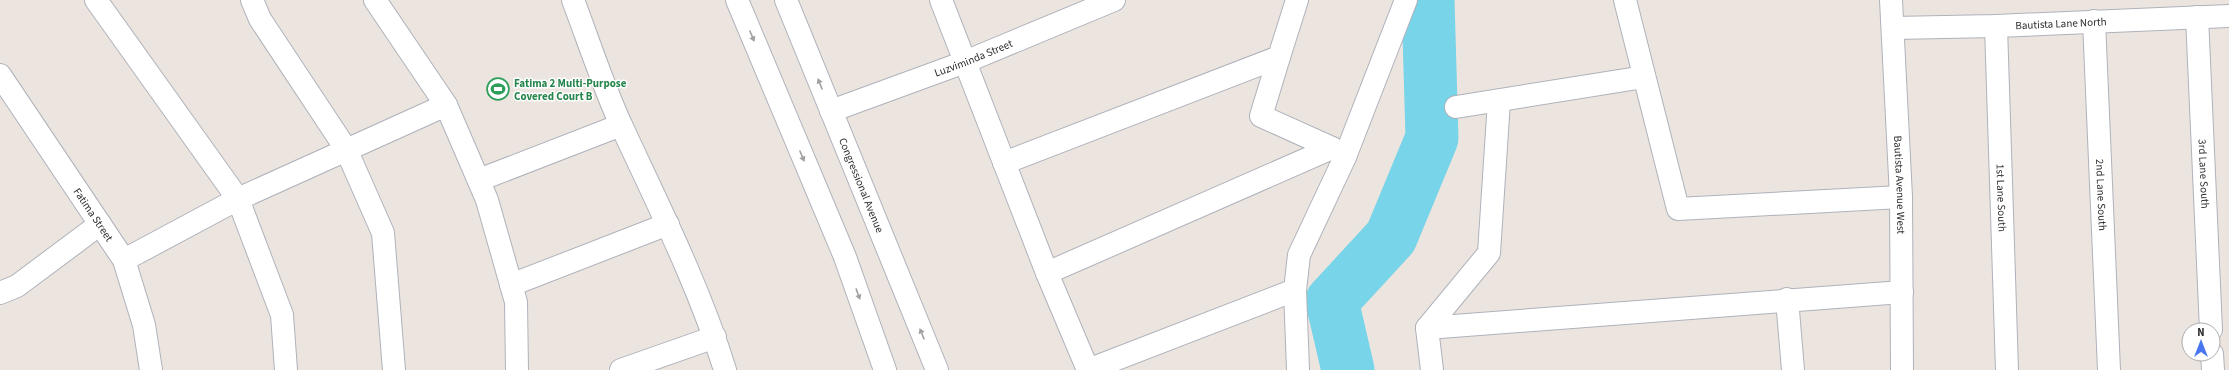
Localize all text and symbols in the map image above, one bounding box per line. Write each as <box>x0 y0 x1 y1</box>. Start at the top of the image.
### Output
street label: Bautista Lane North <box>2015 14 2107 33</box>
one-way arrow <box>749 30 755 42</box>
street label: Luzviminda Street <box>932 35 1015 80</box>
sports icon: Fatima 2 Multi-Purpose Covered Court B <box>485 76 511 102</box>
place label: Fatima 2 Multi-Purpose Covered Court B <box>514 76 627 104</box>
one-way arrow <box>816 77 822 89</box>
street label: Congressional Avenue <box>835 135 888 235</box>
street label: Bautista Avenue West <box>1890 135 1909 234</box>
street label: 3rd Lane South <box>2195 139 2213 209</box>
one-way arrow <box>799 150 805 161</box>
street label: 2nd Lane South <box>2092 159 2111 231</box>
street label: 1st Lane South <box>1993 164 2010 232</box>
street label: Fatima Street <box>70 185 117 244</box>
one-way arrow <box>855 288 861 300</box>
north arrow <box>2181 322 2221 362</box>
text: N <box>2197 325 2205 340</box>
one-way arrow <box>918 327 924 339</box>

